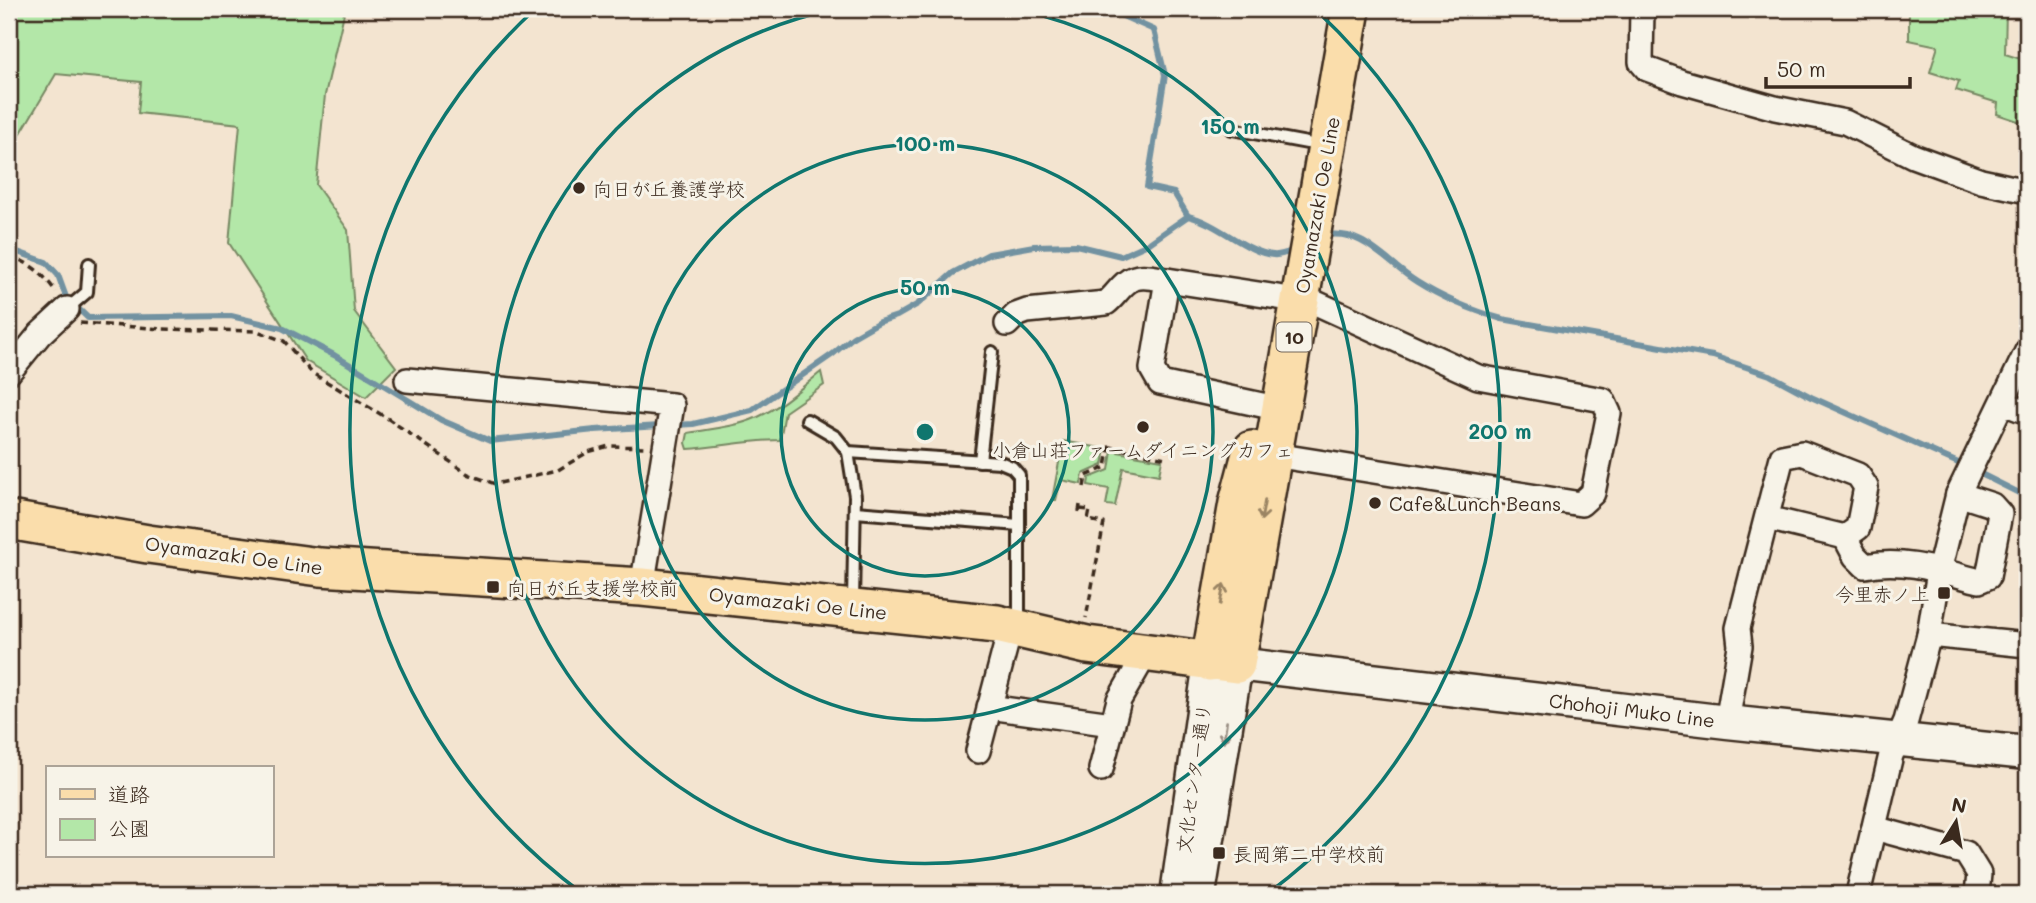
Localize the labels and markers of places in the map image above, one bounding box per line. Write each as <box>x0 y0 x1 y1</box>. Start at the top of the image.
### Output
place label: 向日が丘養護学校 <box>593 176 745 201</box>
marker: 向日が丘養護学校 <box>571 180 587 196</box>
marker: 小倉山荘ファームダイニングカフェ <box>1135 419 1151 435</box>
centre of rings <box>913 420 937 444</box>
place label: 小倉山荘ファームダイニングカフェ <box>992 437 1294 462</box>
place label: Cafe&Lunch Beans <box>1389 491 1561 516</box>
marker: Cafe&Lunch Beans <box>1367 495 1383 511</box>
place label: 向日が丘支援学校前 <box>507 575 678 600</box>
marker: 向日が丘支援学校前 <box>485 579 501 595</box>
place label: 今里赤ノ上 <box>1835 581 1930 606</box>
marker: 今里赤ノ上 <box>1936 585 1952 601</box>
place label: 長岡第二中学校前 <box>1233 841 1385 866</box>
marker: 長岡第二中学校前 <box>1211 845 1227 861</box>

